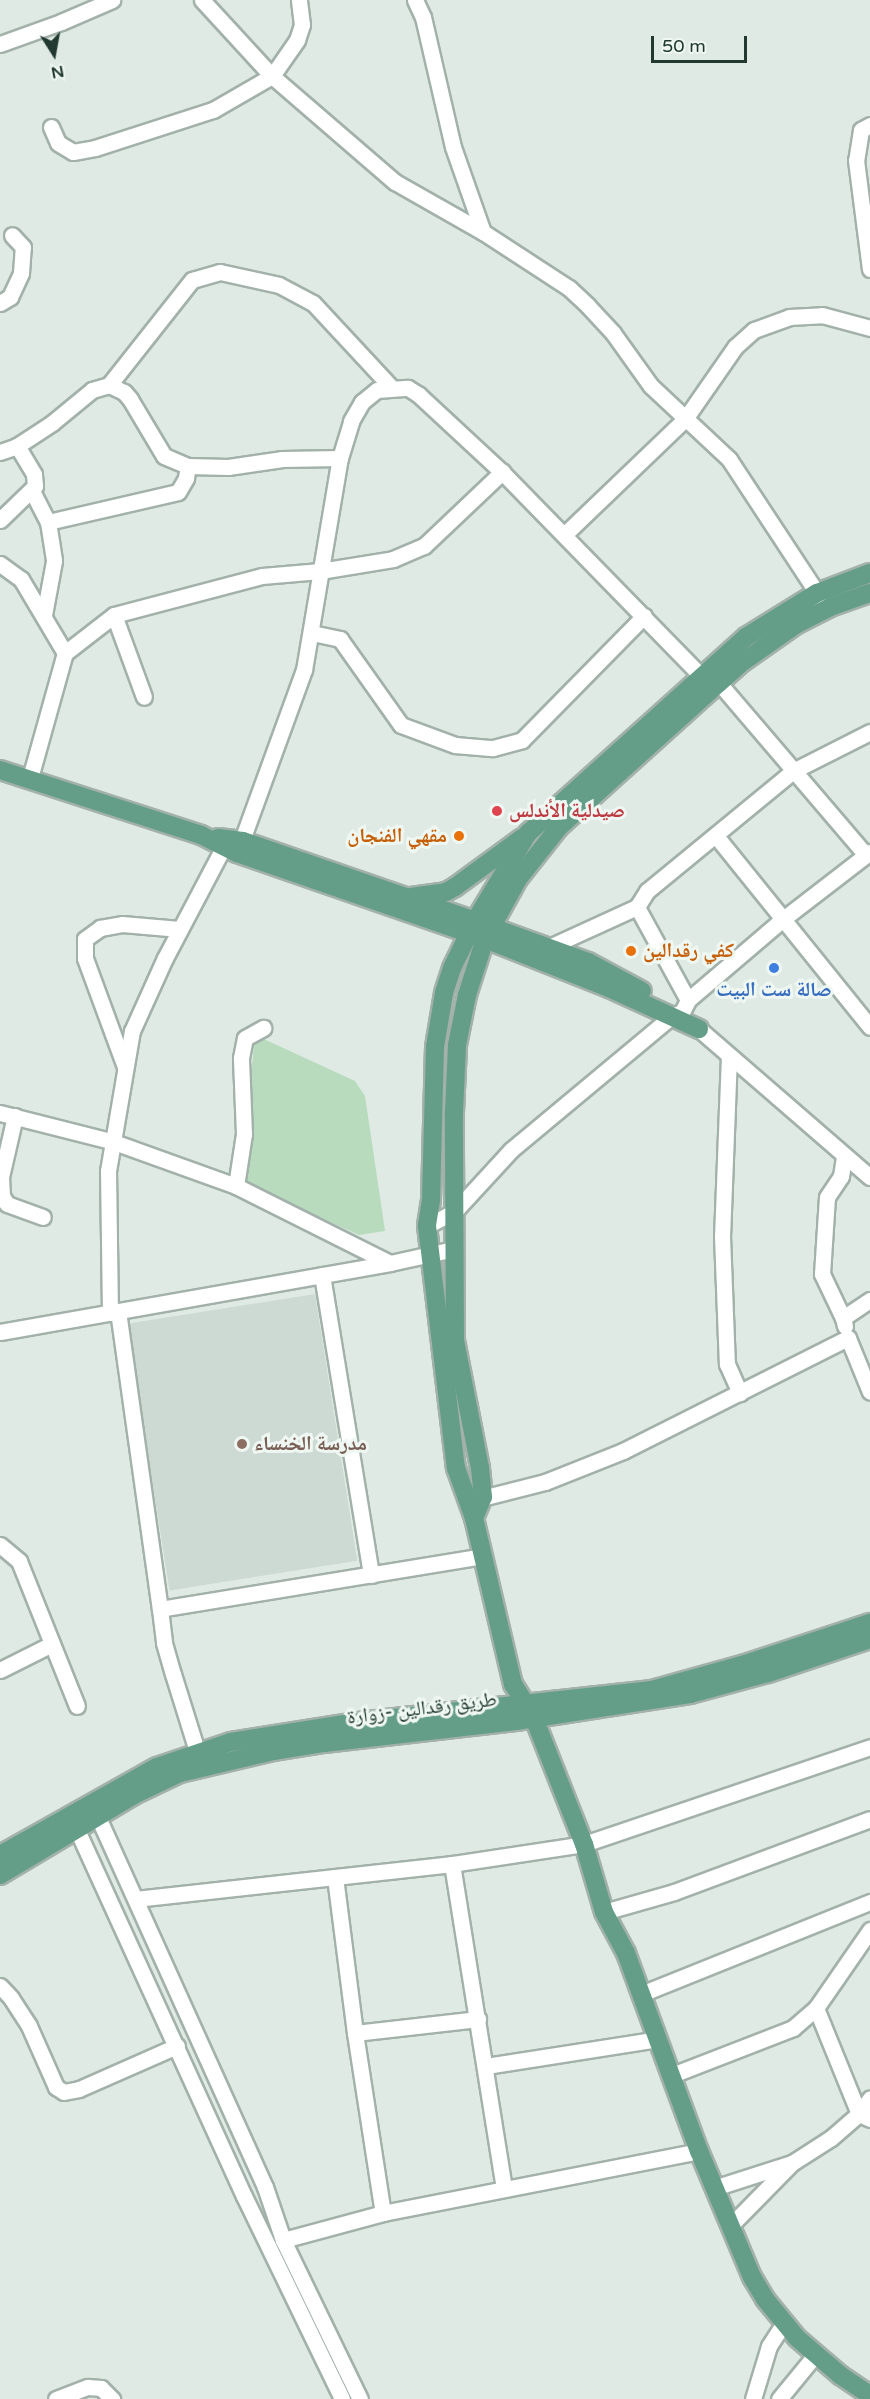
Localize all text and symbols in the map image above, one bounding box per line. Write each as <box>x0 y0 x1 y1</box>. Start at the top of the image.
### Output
north arrow <box>24 24 84 84</box>
scale bar <box>654 24 750 62</box>
text: 50 m <box>662 35 706 57</box>
text: N <box>49 61 66 83</box>
place label: صيدلية الأندلس <box>509 799 625 823</box>
marker: صيدلية الأندلس <box>490 804 504 818</box>
place label: مقهي الفنجان <box>347 824 447 848</box>
marker: مقهي الفنجان <box>452 829 466 843</box>
place label: كفي رقدالين <box>643 939 734 963</box>
marker: كفي رقدالين <box>624 944 638 958</box>
marker: صالة ست البيت <box>767 961 781 975</box>
place label: صالة ست البيت <box>716 978 832 1002</box>
place label: مدرسة الخنساء <box>254 1432 367 1456</box>
marker: مدرسة الخنساء <box>235 1437 249 1451</box>
street label: طريق رقدالين -زوارة <box>346 1688 498 1730</box>

